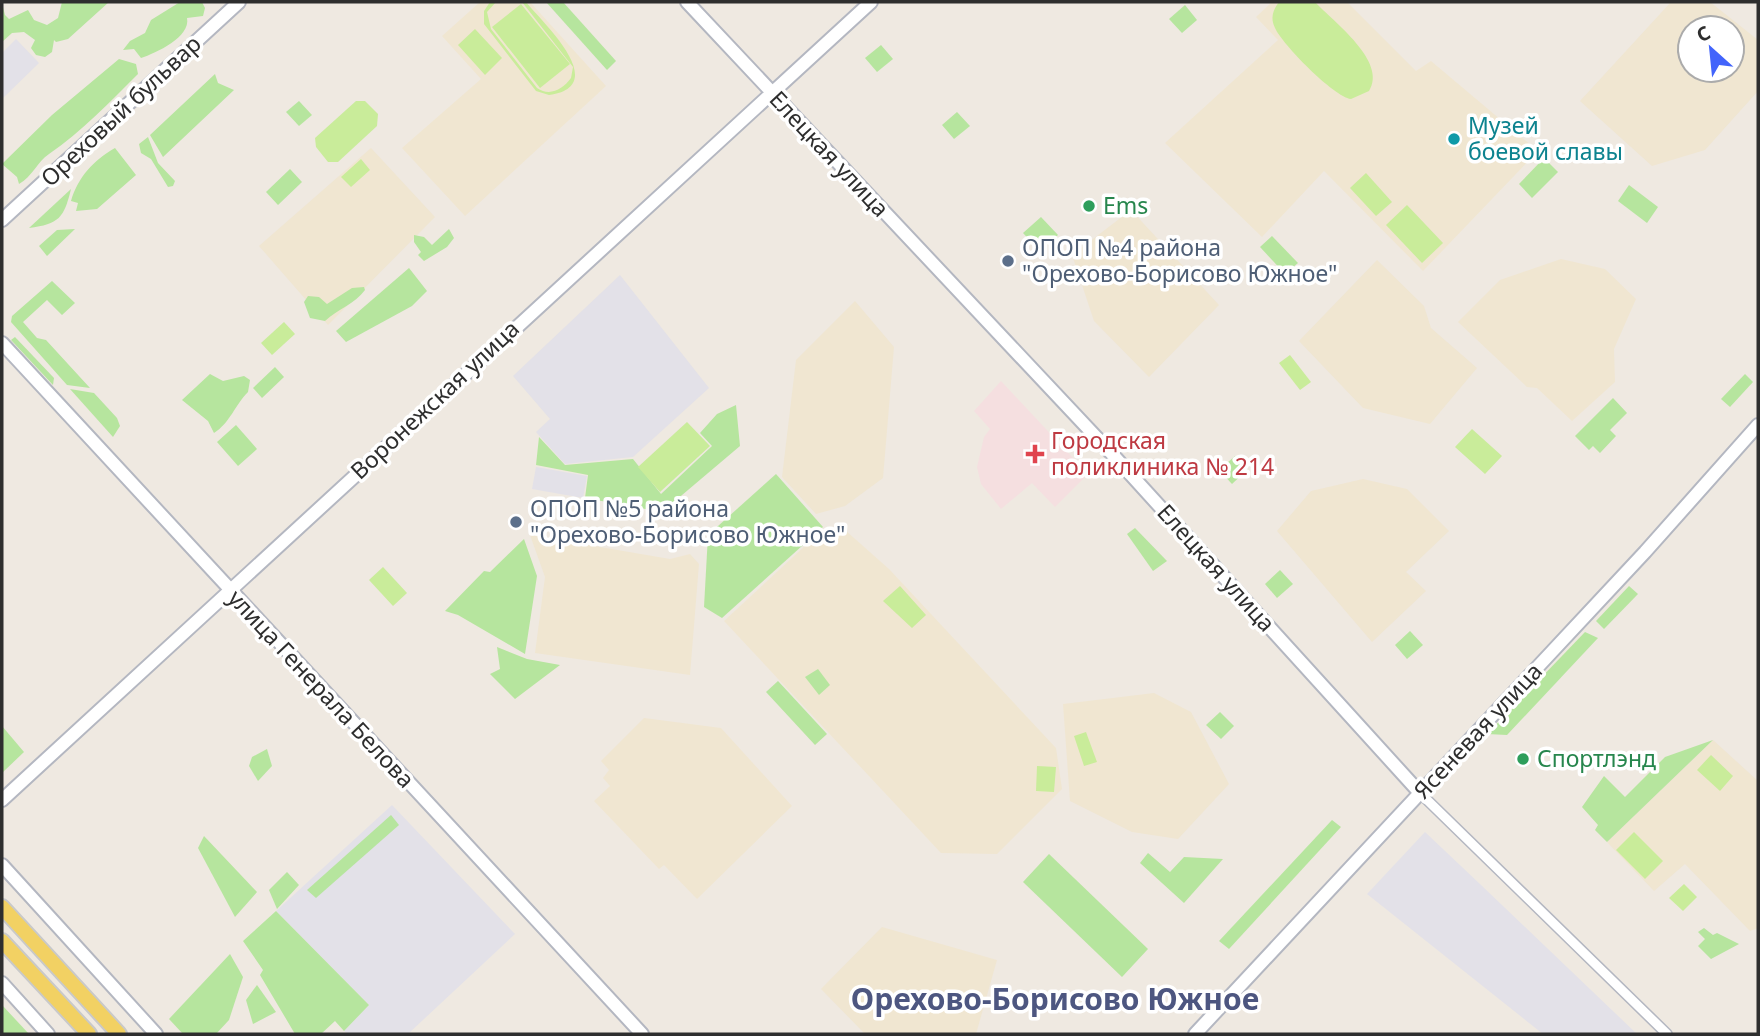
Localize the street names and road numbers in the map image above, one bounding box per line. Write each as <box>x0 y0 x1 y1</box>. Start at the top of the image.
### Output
street label: Ореховый бульвар <box>33 27 208 193</box>
street label: Елецкая улица <box>763 83 897 223</box>
street label: Воронежская улица <box>343 313 526 486</box>
street label: Елецкая улица <box>1151 496 1283 638</box>
street label: улица Генерала Белова <box>221 582 422 794</box>
street label: Ясеневая улица <box>1406 655 1549 805</box>

